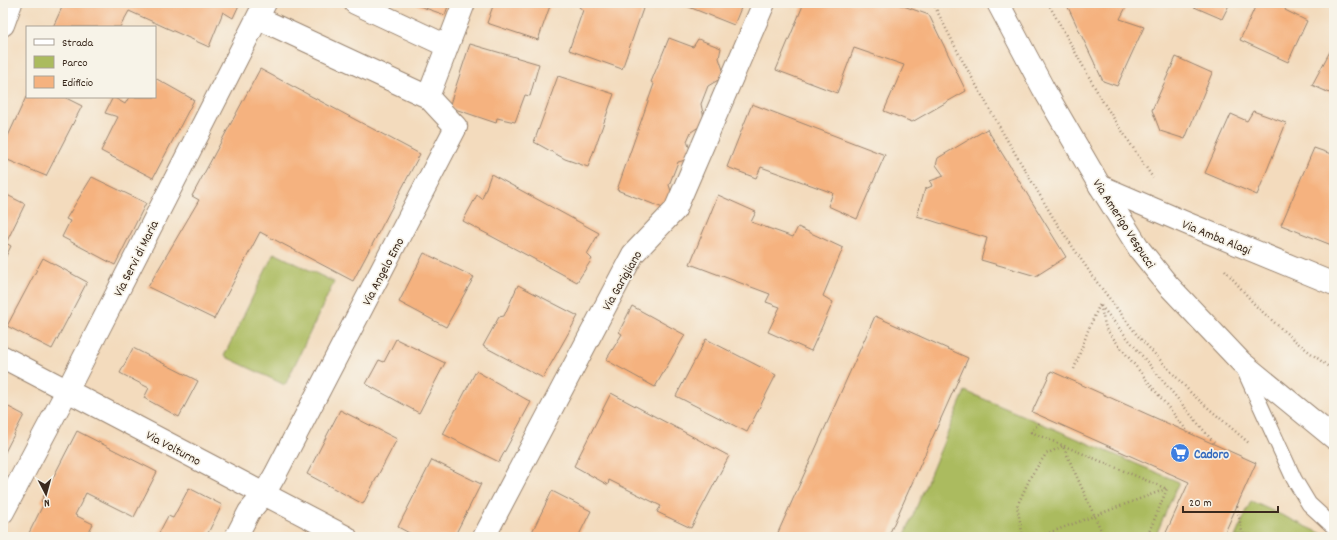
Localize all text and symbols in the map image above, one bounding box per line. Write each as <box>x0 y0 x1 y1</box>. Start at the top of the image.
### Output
legend <box>26 26 156 98</box>
text: Strada <box>62 35 93 52</box>
text: Parco <box>62 55 88 72</box>
text: Edificio <box>62 75 93 92</box>
street label: Via Amerigo Vespucci <box>1087 176 1159 273</box>
street label: Via Amba Alagi <box>1179 216 1254 261</box>
street label: Via Servi di Maria <box>110 217 165 301</box>
street label: Via Angelo Emo <box>358 235 410 310</box>
street label: Via Garigliano <box>598 247 648 315</box>
street label: Via Volturno <box>142 427 204 472</box>
supermarket icon: Cadoro <box>1169 442 1191 464</box>
place label: Cadoro <box>1194 446 1229 465</box>
north arrow <box>26 474 66 514</box>
scale bar <box>1183 488 1278 514</box>
text: N <box>43 494 50 510</box>
text: 20 m <box>1189 495 1212 512</box>

